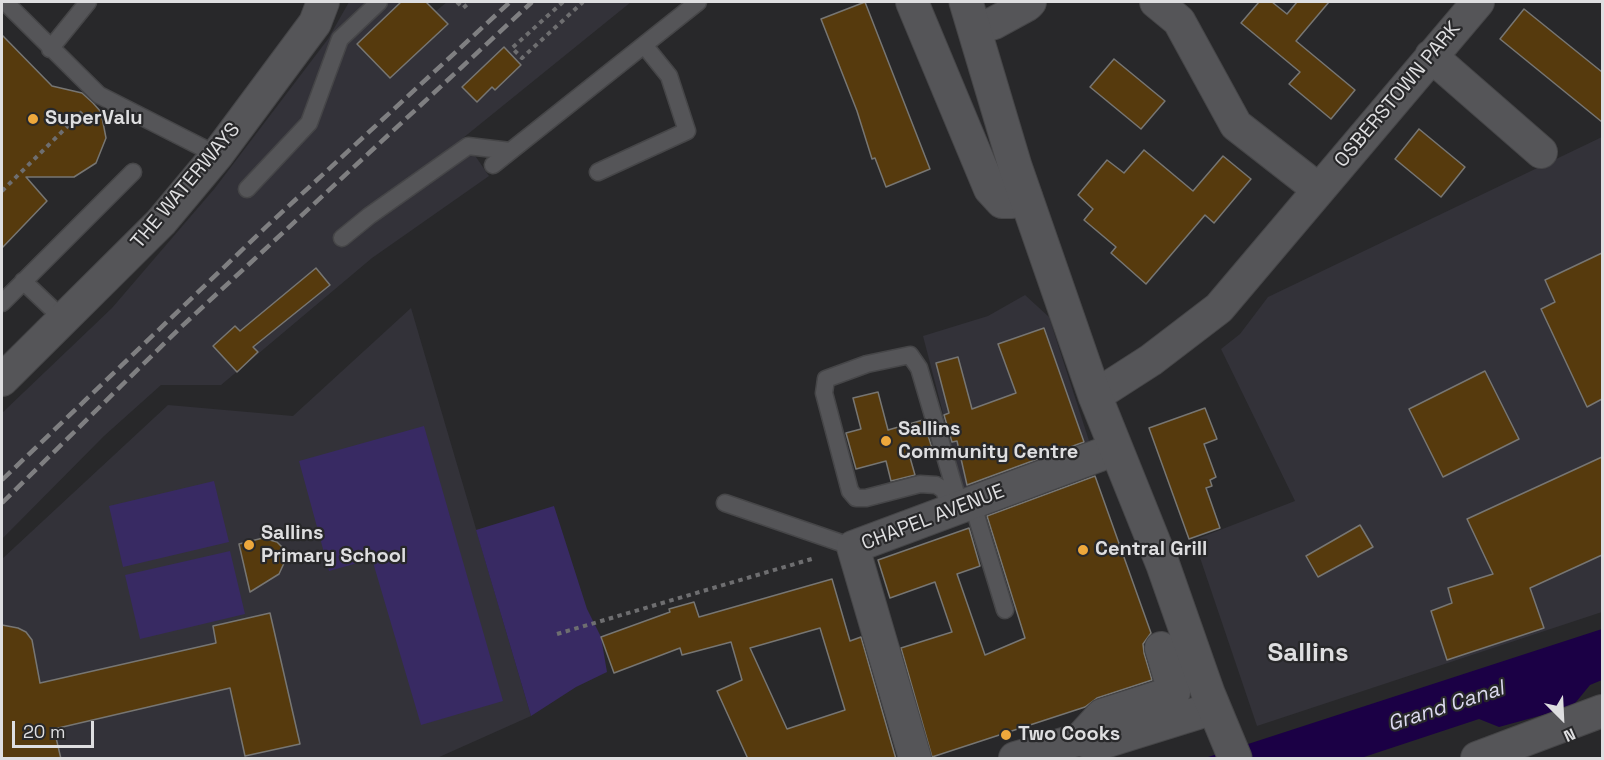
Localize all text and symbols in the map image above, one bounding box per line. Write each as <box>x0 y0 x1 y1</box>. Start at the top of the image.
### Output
street label: OSBERSTOWN PARK <box>1330 17 1466 173</box>
place label: SuperValu <box>45 107 143 131</box>
marker: SuperValu <box>26 112 40 126</box>
street label: THE WATERWAYS <box>126 118 246 254</box>
place label: Sallins Community Centre <box>898 418 1078 465</box>
marker: Sallins Community Centre <box>879 434 893 448</box>
street label: CHAPEL AVENUE <box>858 480 1008 556</box>
place label: Sallins Primary School <box>261 522 406 569</box>
marker: Sallins Primary School <box>242 538 256 552</box>
place label: Central Grill <box>1095 538 1207 562</box>
marker: Central Grill <box>1076 543 1090 557</box>
district label: Sallins <box>1267 638 1349 670</box>
water label: Grand Canal <box>1385 676 1507 738</box>
north arrow <box>1532 688 1592 748</box>
scale bar <box>15 709 98 747</box>
text: 20 m <box>23 720 66 743</box>
place label: Two Cooks <box>1018 723 1120 747</box>
text: N <box>1560 723 1579 747</box>
marker: Two Cooks <box>999 728 1013 742</box>

